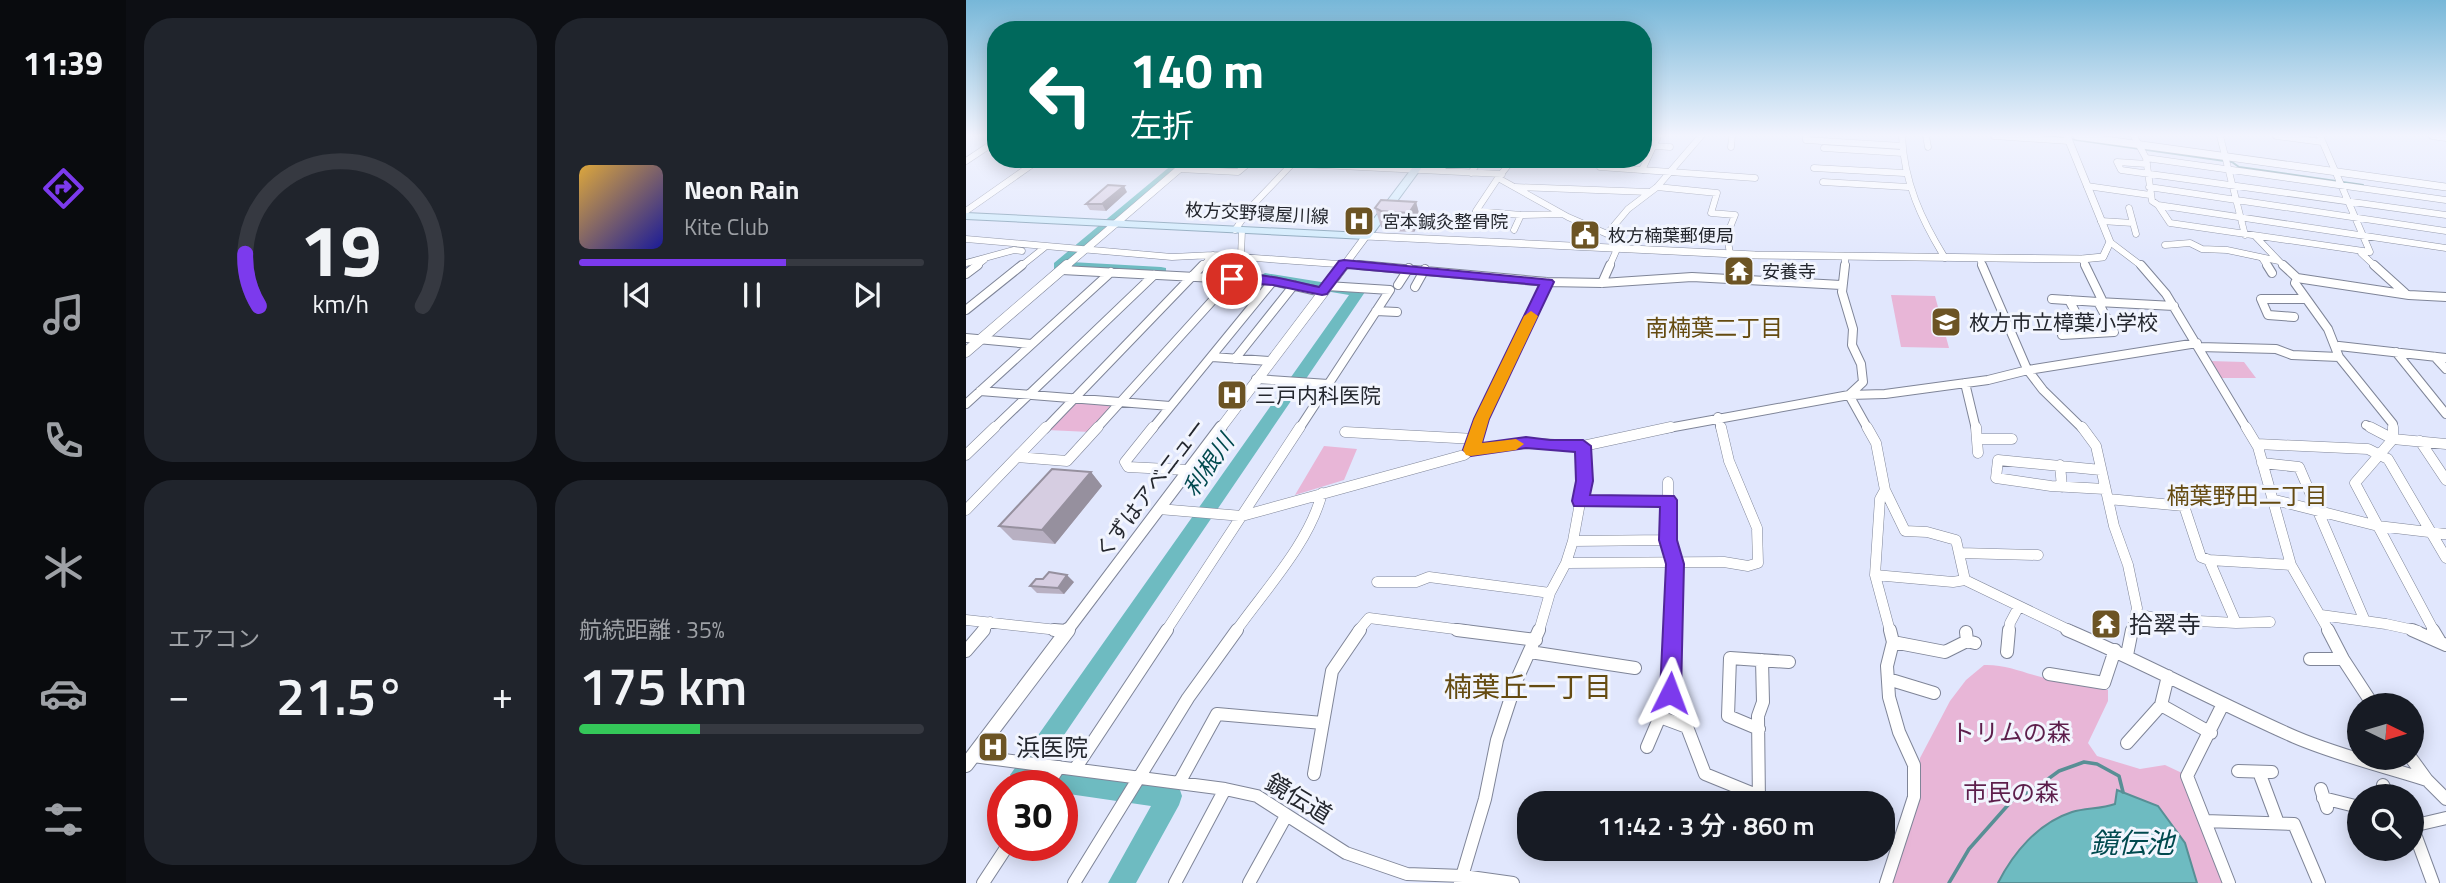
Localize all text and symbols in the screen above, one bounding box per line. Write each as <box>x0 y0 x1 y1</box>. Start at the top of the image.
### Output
text: 140 m <box>1130 32 1264 107</box>
text: 11:39 <box>23 39 103 87</box>
icon: left <box>1015 49 1106 140</box>
text: 左折 <box>1130 101 1194 149</box>
icon: directions <box>39 164 88 213</box>
text: Neon Rain <box>684 170 799 209</box>
text: 19 <box>300 194 381 304</box>
street label: 枚方交野寝屋川線 <box>1184 196 1330 230</box>
hospital icon: 宮本鍼灸整骨院 <box>1342 204 1376 238</box>
place label: 宮本鍼灸整骨院 <box>1382 208 1508 235</box>
text: Kite Club <box>684 209 769 244</box>
public building icon: 枚方楠葉郵便局 <box>1568 218 1602 252</box>
place label: 枚方楠葉郵便局 <box>1608 222 1734 249</box>
pin <box>1202 249 1262 309</box>
temple icon: 安養寺 <box>1722 254 1756 288</box>
place label: 安養寺 <box>1762 258 1816 285</box>
icon: arrive <box>1213 260 1251 298</box>
icon: previous <box>618 276 656 314</box>
icon: pause <box>733 276 771 314</box>
icon: next <box>848 276 886 314</box>
text: km/h <box>312 285 369 323</box>
icon: music <box>39 290 88 339</box>
school or university icon: 枚方市立樟葉小学校 <box>1929 305 1963 339</box>
place label: 枚方市立樟葉小学校 <box>1969 306 2158 338</box>
district label: 南楠葉二丁目 <box>1645 310 1783 345</box>
hospital icon: 三戸内科医院 <box>1215 378 1249 412</box>
place label: 三戸内科医院 <box>1255 379 1381 411</box>
street label: くずはアベニュー <box>1087 411 1213 565</box>
icon: phone <box>39 416 88 465</box>
water label: 利根川 <box>1174 424 1244 503</box>
district label: 楠葉野田二丁目 <box>2167 478 2328 513</box>
icon: climate <box>39 543 88 592</box>
place label: 拾翠寺 <box>2129 606 2201 642</box>
temple icon: 拾翠寺 <box>2089 607 2123 641</box>
text: 航続距離 · 35% <box>579 612 725 647</box>
text: エアコン <box>168 621 260 656</box>
text: 175 km <box>579 646 747 725</box>
text: 21.5° <box>276 656 405 735</box>
position arrow <box>1633 656 1707 730</box>
district label: 楠葉丘一丁目 <box>1444 665 1612 708</box>
text: − <box>168 666 189 724</box>
text: + <box>492 666 513 724</box>
icon: car <box>39 669 88 718</box>
north arrow <box>2347 693 2424 770</box>
map controls <box>2347 693 2424 861</box>
park label: トリムの森 <box>1951 714 2071 750</box>
place label: 浜医院 <box>1016 729 1088 765</box>
hospital icon: 浜医院 <box>976 730 1010 764</box>
street label: 鏡伝道 <box>1259 764 1339 832</box>
speed limit sign: 30 <box>987 770 1078 861</box>
park label: 市民の森 <box>1963 774 2059 810</box>
button: search <box>2347 784 2424 861</box>
icon: filters <box>39 795 88 844</box>
text: 11:42 · 3 分 · 860 m <box>1597 806 1815 845</box>
water label: 鏡伝池 <box>2090 821 2177 864</box>

